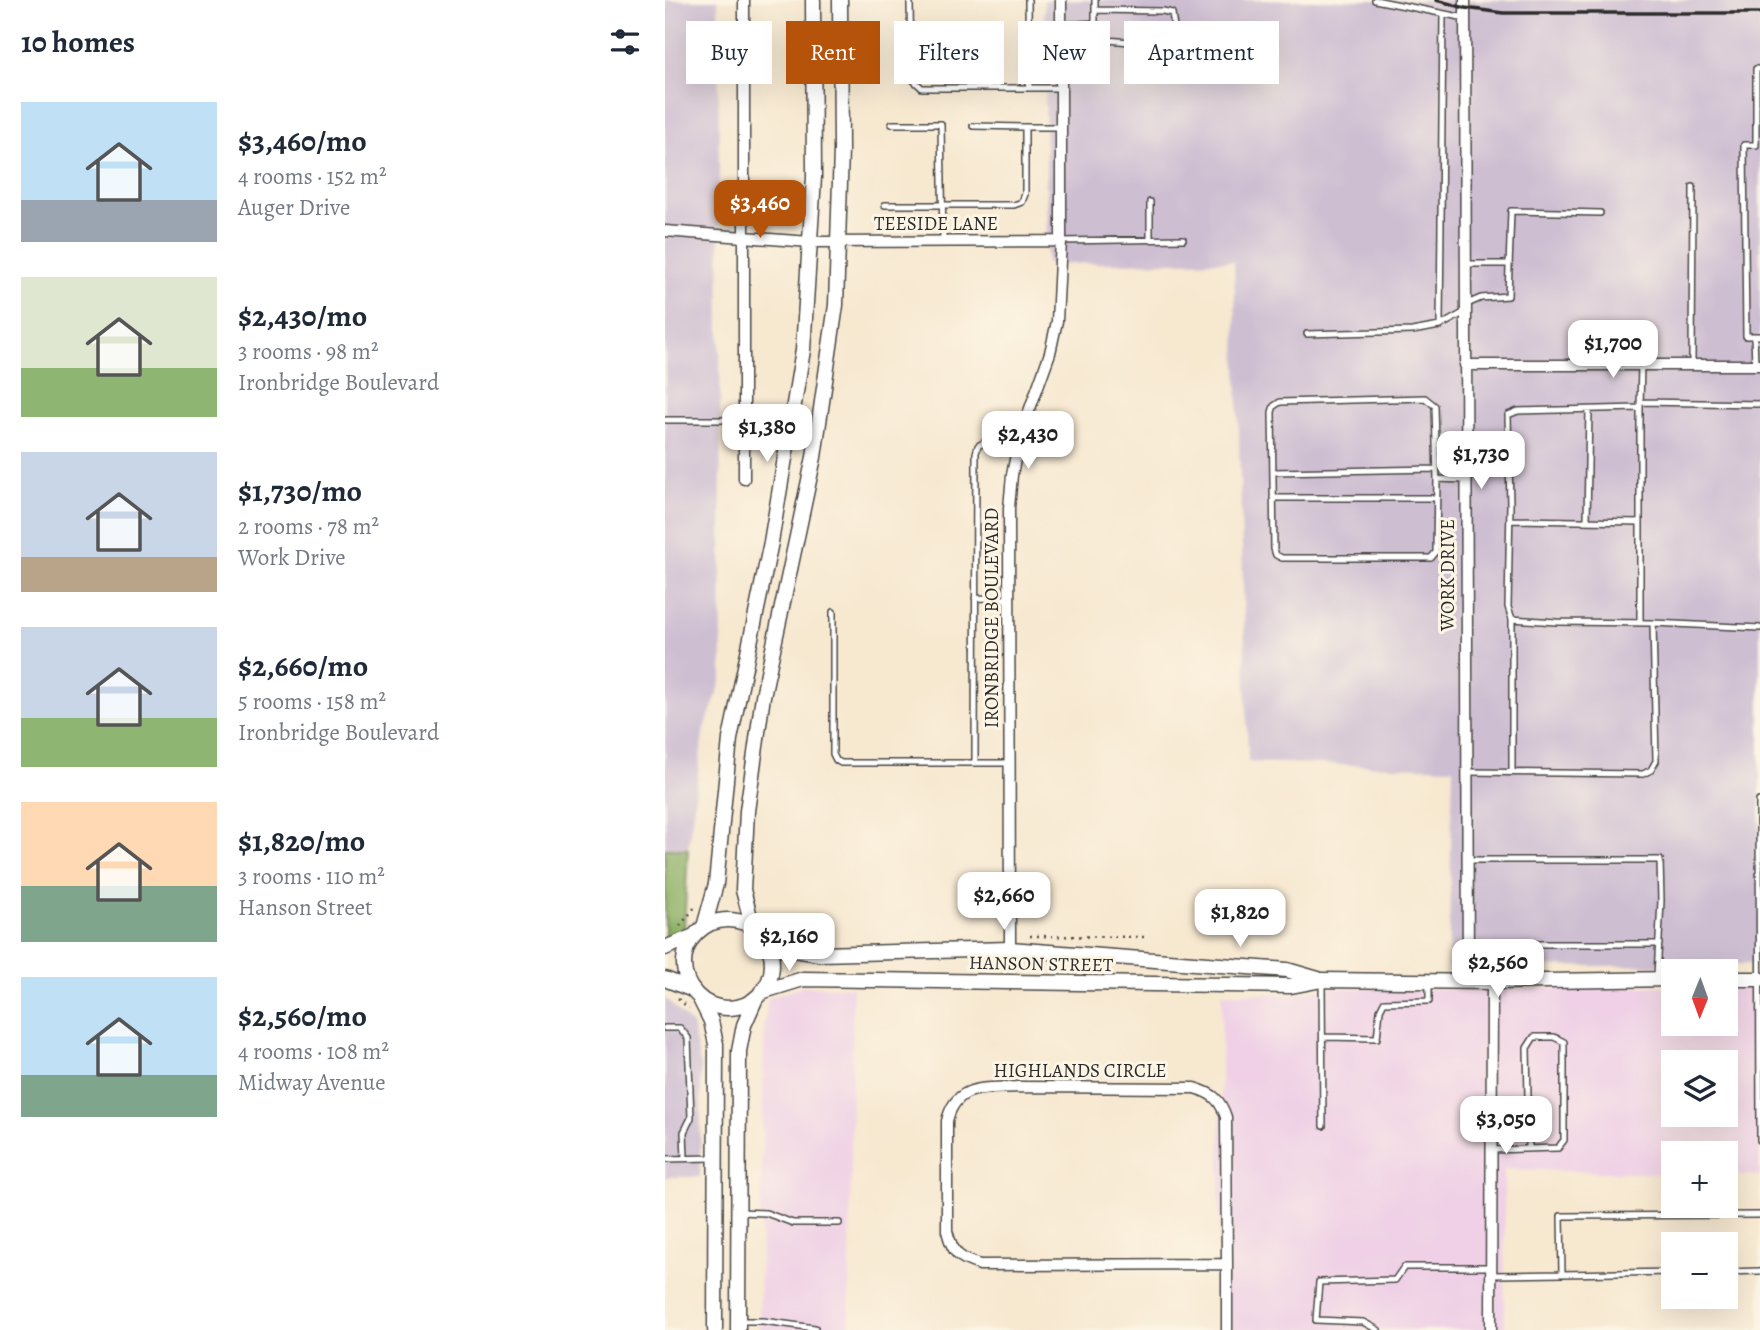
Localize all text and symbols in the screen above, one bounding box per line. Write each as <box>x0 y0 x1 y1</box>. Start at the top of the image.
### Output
chip: Buy <box>686 21 772 84</box>
chip: Rent <box>786 21 880 84</box>
chip: Filters <box>894 21 1004 84</box>
chip: New <box>1018 21 1110 84</box>
chip: Apartment <box>1124 21 1279 84</box>
text: 10 homes <box>21 22 135 62</box>
icon: filters <box>606 23 644 61</box>
text: $3,460/mo <box>238 121 367 161</box>
icon: home <box>77 130 161 214</box>
text: 4 rooms · 152 m² <box>238 161 386 192</box>
pin: $3,460 <box>703 180 817 240</box>
text: $3,460 <box>730 187 790 218</box>
text: Auger Drive <box>238 192 350 223</box>
street label: TEESIDE LANE <box>874 211 998 237</box>
text: $2,430/mo <box>238 296 367 336</box>
icon: home <box>77 305 161 389</box>
pin: $1,700 <box>1556 320 1670 380</box>
text: $1,700 <box>1584 327 1642 358</box>
text: 3 rooms · 98 m² <box>238 336 379 367</box>
text: Ironbridge Boulevard <box>238 367 439 398</box>
pin: $1,380 <box>710 405 824 464</box>
text: $1,380 <box>738 411 796 442</box>
pin: $2,430 <box>971 412 1085 471</box>
text: $2,430 <box>998 418 1058 449</box>
pin: $1,730 <box>1424 432 1538 491</box>
text: $1,730 <box>1453 438 1509 469</box>
text: $1,730/mo <box>238 471 362 511</box>
icon: home <box>77 480 161 564</box>
street label: IRONBRIDGE BOULEVARD <box>979 508 1005 728</box>
text: 2 rooms · 78 m² <box>238 511 379 542</box>
street label: WORK DRIVE <box>1435 519 1461 632</box>
text: Work Drive <box>238 542 346 573</box>
text: $2,660/mo <box>238 646 368 686</box>
icon: home <box>77 655 161 739</box>
text: 5 rooms · 158 m² <box>238 686 386 717</box>
text: Ironbridge Boulevard <box>238 717 439 748</box>
text: $1,820/mo <box>238 821 365 861</box>
icon: home <box>77 830 161 914</box>
text: 3 rooms · 110 m² <box>238 861 385 892</box>
pin: $2,660 <box>947 872 1061 932</box>
text: $2,660 <box>973 879 1035 910</box>
pin: $1,820 <box>1183 890 1297 949</box>
text: Hanson Street <box>238 892 373 923</box>
text: $1,820 <box>1211 896 1269 927</box>
pin: $2,160 <box>732 914 846 973</box>
text: $2,160 <box>760 920 818 951</box>
pin: $2,560 <box>1441 940 1555 999</box>
text: $2,560 <box>1468 946 1528 977</box>
street label: HANSON STREET <box>969 950 1114 978</box>
north arrow <box>1661 959 1738 1036</box>
map controls <box>1661 959 1738 1309</box>
text: $2,560/mo <box>238 996 367 1036</box>
icon: home <box>77 1005 161 1089</box>
text: 4 rooms · 108 m² <box>238 1036 389 1067</box>
button: layers <box>1661 1050 1738 1127</box>
street label: HIGHLANDS CIRCLE <box>994 1058 1166 1084</box>
text: Midway Avenue <box>238 1067 386 1098</box>
pin: $3,050 <box>1449 1096 1563 1156</box>
text: $3,050 <box>1476 1103 1536 1134</box>
button: + <box>1661 1141 1738 1218</box>
button: − <box>1661 1232 1738 1309</box>

